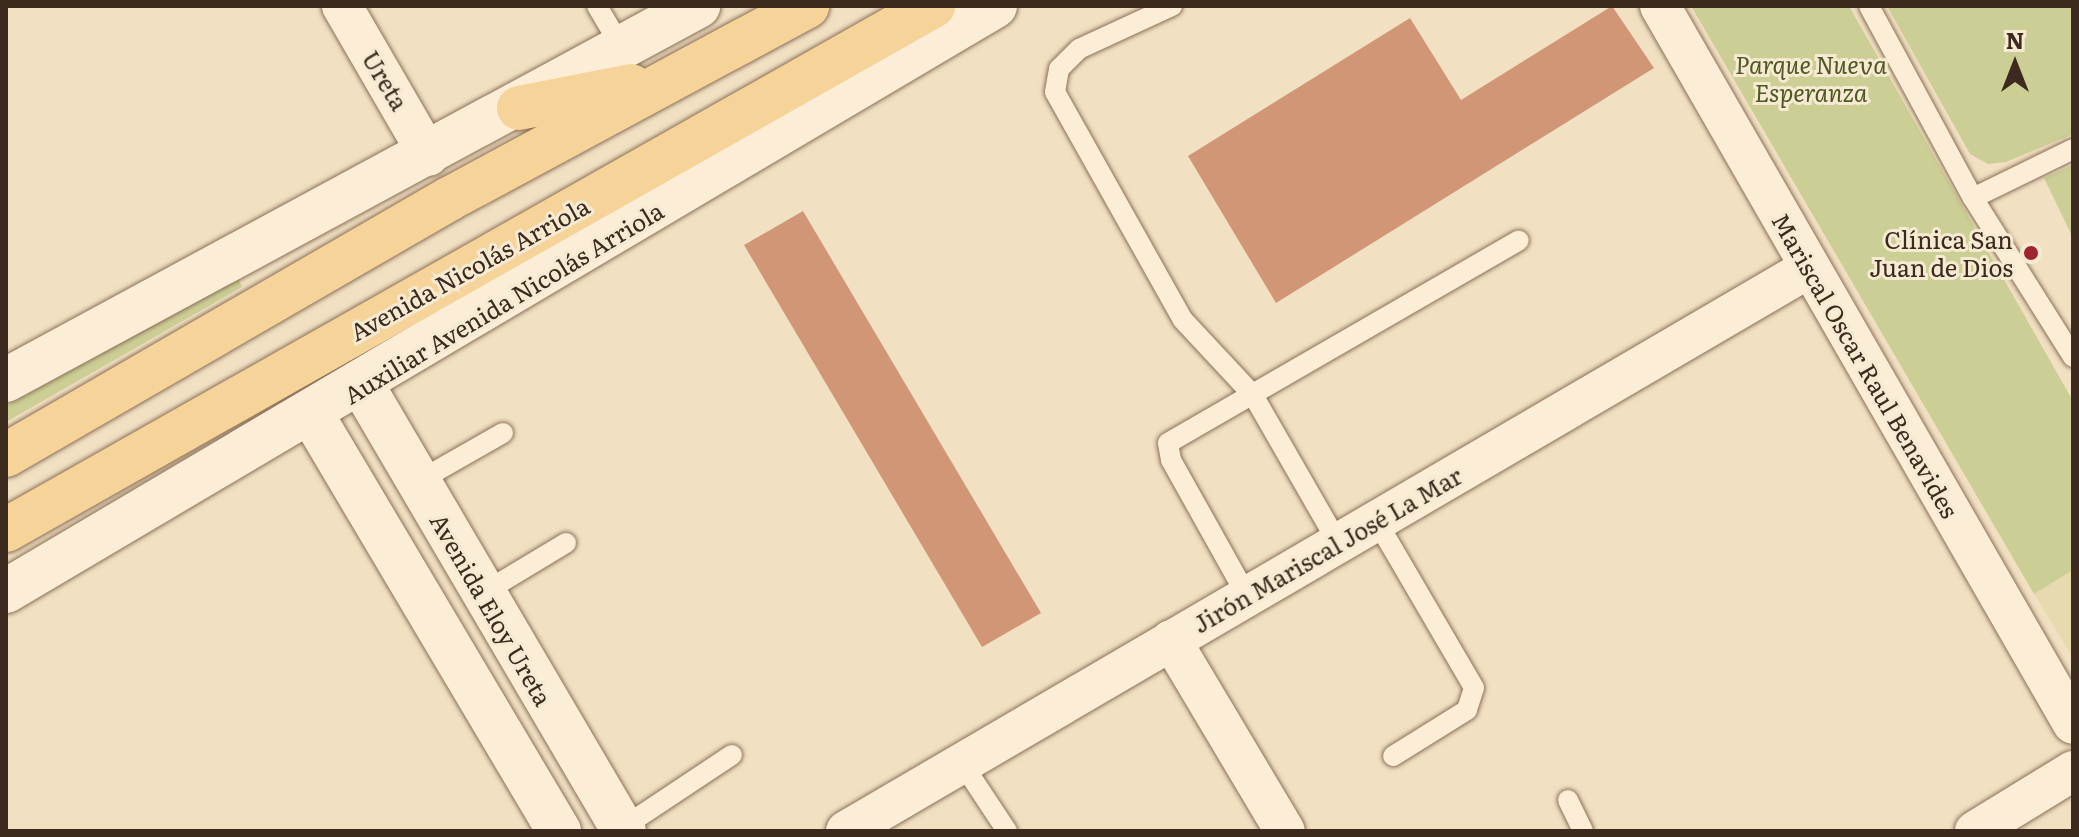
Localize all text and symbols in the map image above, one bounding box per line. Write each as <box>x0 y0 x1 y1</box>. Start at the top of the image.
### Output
text: N <box>2006 23 2024 56</box>
north arrow <box>1975 24 2055 104</box>
street label: Ureta <box>357 45 415 115</box>
park label: Parque Nueva Esperanza <box>1735 50 1887 106</box>
street label: Avenida Nicolás Arriola <box>344 190 594 346</box>
street label: Auxiliar Avenida Nicolás Arriola <box>338 195 668 409</box>
street label: Mariscal Oscar Raul Benavides <box>1767 208 1965 522</box>
place label: Clínica San Juan de Dios <box>1869 225 2013 281</box>
marker: Clínica San Juan de Dios <box>2020 242 2042 264</box>
street label: Jirón Mariscal José La Mar <box>1187 460 1467 638</box>
street label: Avenida Eloy Ureta <box>425 508 559 710</box>

